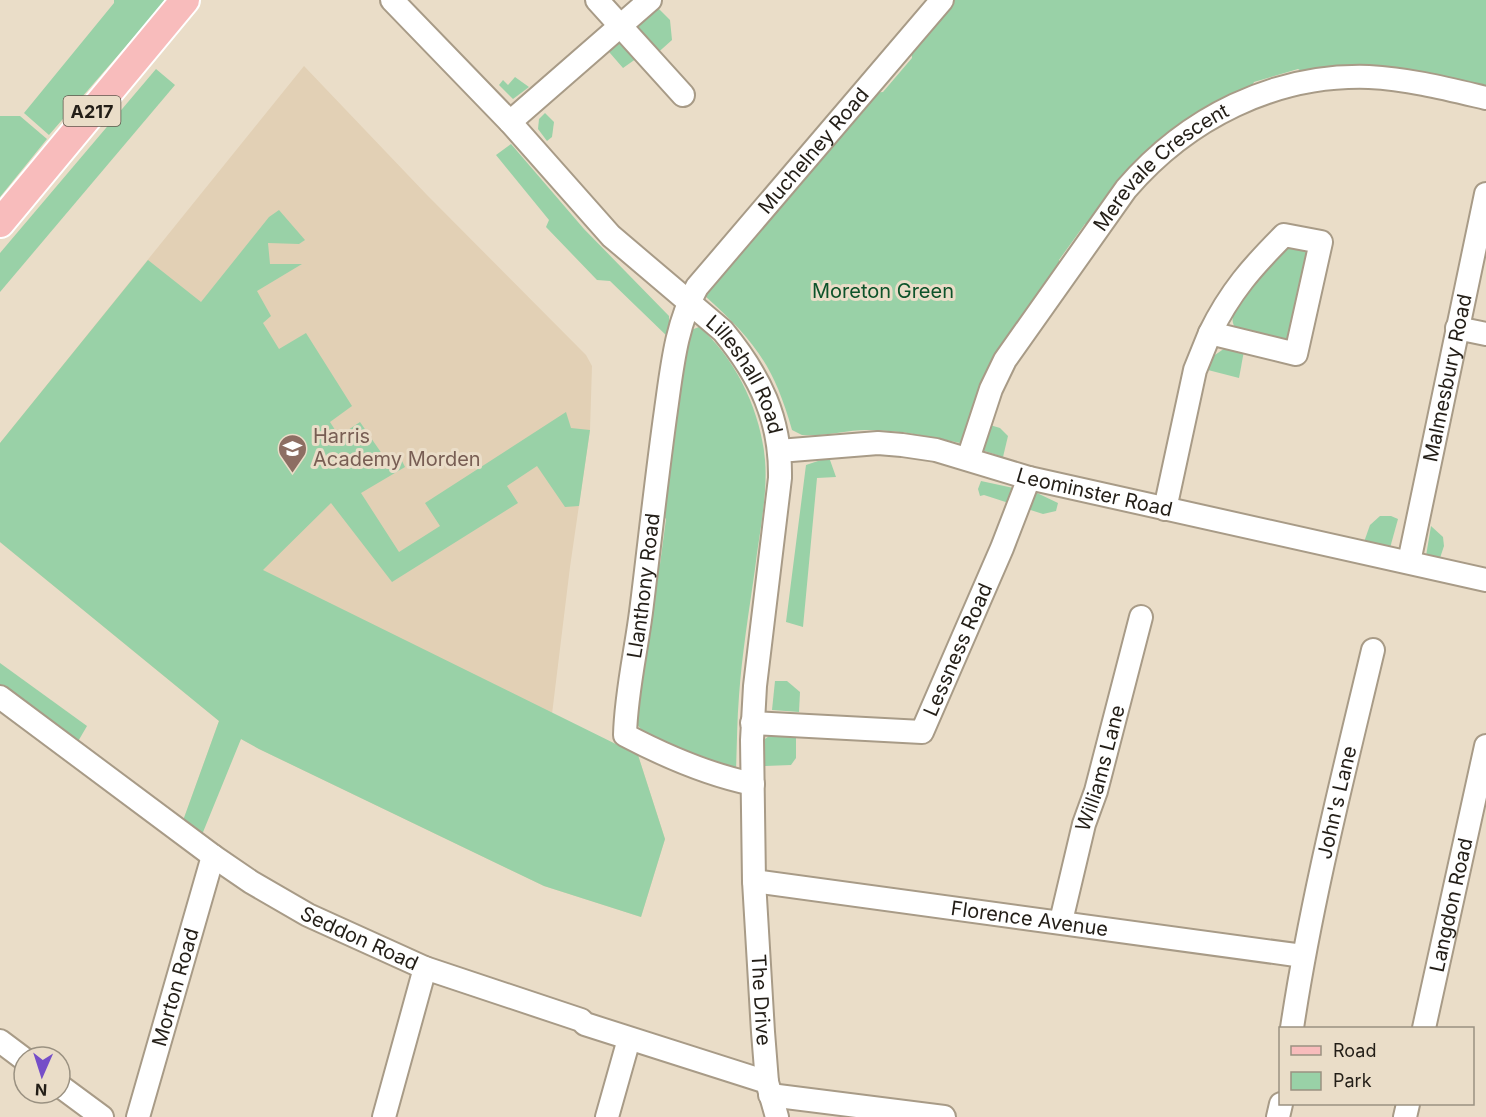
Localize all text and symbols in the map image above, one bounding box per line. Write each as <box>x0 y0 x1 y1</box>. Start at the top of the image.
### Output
street label: Muchelney Road <box>753 83 874 219</box>
road number: A217 <box>64 96 121 126</box>
street label: Merevale Crescent <box>1088 98 1233 236</box>
park label: Moreton Green <box>812 279 954 303</box>
street label: Malmesbury Road <box>1418 292 1477 464</box>
street label: Lilleshall Road <box>701 310 788 436</box>
place label: Harris Academy Morden <box>313 424 481 471</box>
school or university icon: Harris Academy Morden <box>276 432 308 474</box>
street label: Leominster Road <box>1014 463 1175 522</box>
street label: Llanthony Road <box>622 512 665 660</box>
street label: Lessness Road <box>918 580 997 720</box>
street label: Williams Lane <box>1070 703 1130 834</box>
street label: John's Lane <box>1312 744 1362 861</box>
street label: Langdon Road <box>1425 836 1477 974</box>
street label: Florence Avenue <box>949 896 1110 941</box>
street label: Seddon Road <box>296 901 422 975</box>
street label: Morton Road <box>147 925 204 1049</box>
street label: The Drive <box>746 953 776 1047</box>
legend <box>1279 1027 1474 1105</box>
text: Road <box>1333 1040 1376 1061</box>
north arrow <box>12 1045 72 1105</box>
text: Park <box>1333 1070 1372 1091</box>
text: N <box>35 1080 48 1100</box>

